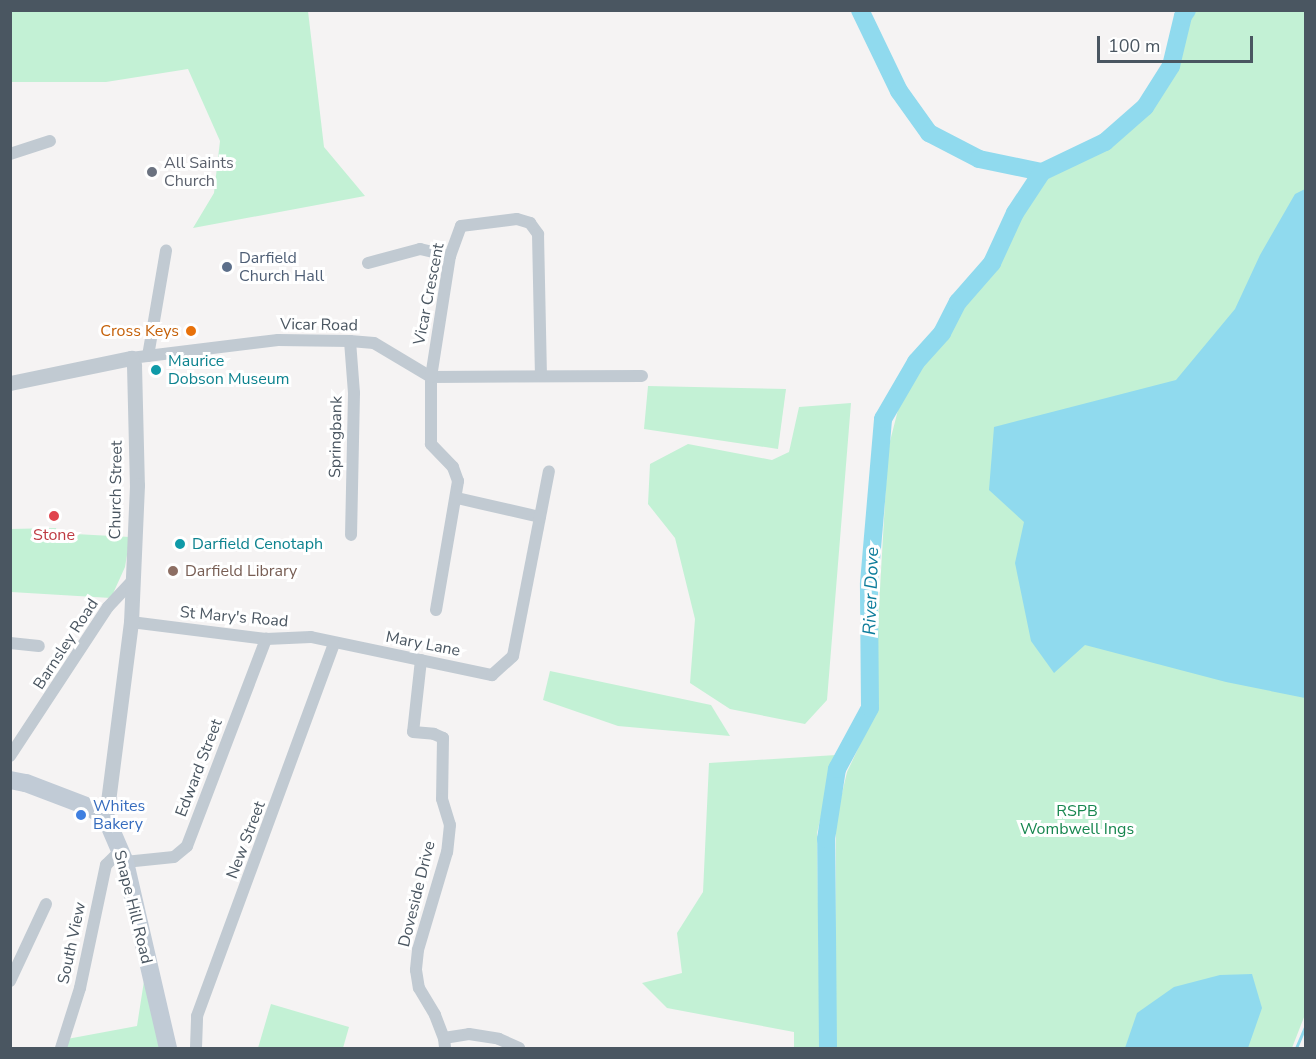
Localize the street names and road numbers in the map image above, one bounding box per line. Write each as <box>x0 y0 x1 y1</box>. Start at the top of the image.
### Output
street label: Vicar Crescent <box>410 241 448 347</box>
street label: Vicar Road <box>280 315 358 335</box>
street label: Springbank <box>326 396 346 478</box>
street label: Church Street <box>106 440 126 540</box>
street label: Barnsley Road <box>30 595 102 693</box>
street label: St Mary's Road <box>179 603 289 631</box>
street label: Mary Lane <box>384 627 462 661</box>
street label: Edward Street <box>172 716 226 820</box>
street label: New Street <box>222 799 270 881</box>
street label: Doveside Drive <box>395 839 439 949</box>
street label: Snape Hill Road <box>110 848 156 966</box>
street label: South View <box>54 900 90 986</box>

